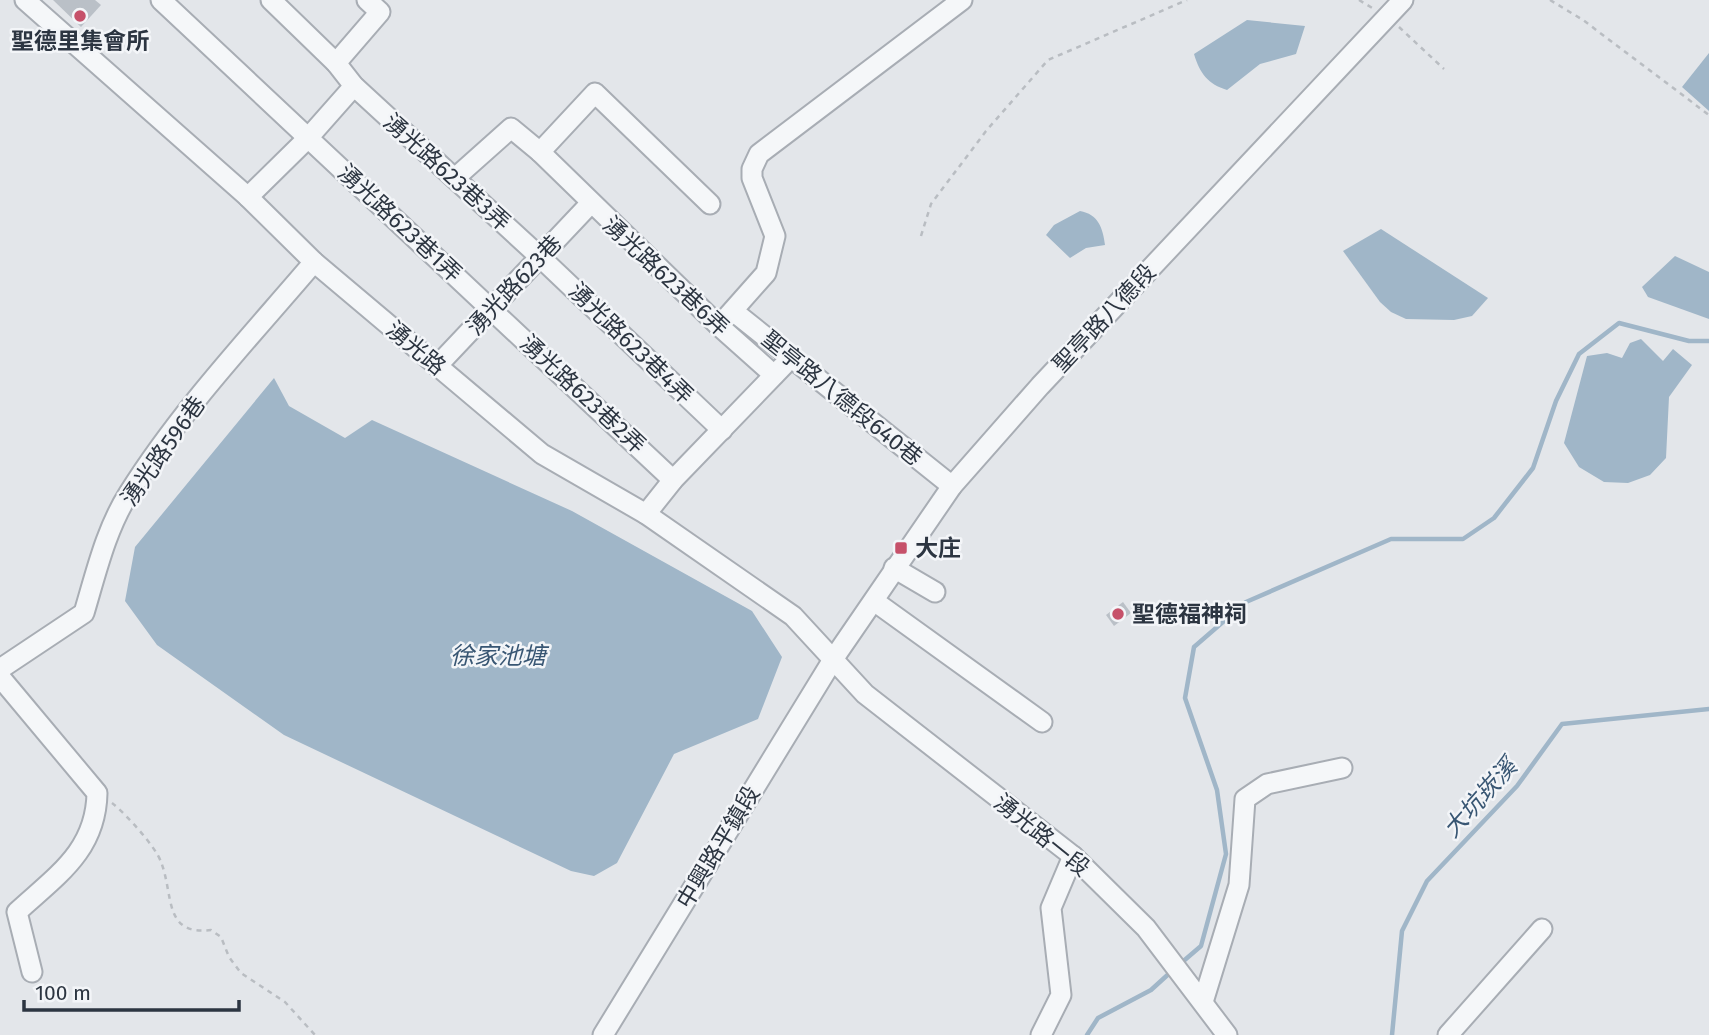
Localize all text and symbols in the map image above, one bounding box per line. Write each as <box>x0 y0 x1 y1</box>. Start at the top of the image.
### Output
marker: 聖德里集會所 <box>72 8 88 24</box>
place label: 聖德里集會所 <box>11 27 149 55</box>
street label: 湧光路623巷3弄 <box>378 108 516 236</box>
street label: 湧光路623巷1弄 <box>332 158 468 288</box>
street label: 湧光路623巷6弄 <box>597 211 735 341</box>
street label: 湧光路623巷 <box>461 229 567 341</box>
street label: 聖亭路八德段 <box>1047 258 1161 378</box>
street label: 湧光路623巷4弄 <box>563 277 699 409</box>
street label: 湧光路 <box>381 315 451 381</box>
street label: 聖亭路八德段640巷 <box>756 325 928 471</box>
street label: 湧光路623巷2弄 <box>515 329 651 459</box>
street label: 湧光路596巷 <box>115 391 211 511</box>
place label: 大庄 <box>915 534 961 562</box>
marker: 大庄 <box>893 540 909 556</box>
place label: 聖德福神祠 <box>1132 600 1247 628</box>
marker: 聖德福神祠 <box>1110 606 1126 622</box>
water label: 徐家池塘 <box>450 642 550 670</box>
water label: 大坑崁溪 <box>1437 751 1525 843</box>
street label: 中興路平鎮段 <box>670 781 766 913</box>
street label: 湧光路一段 <box>989 788 1095 882</box>
scale bar <box>24 968 240 1012</box>
text: 100 m <box>35 980 91 1006</box>

